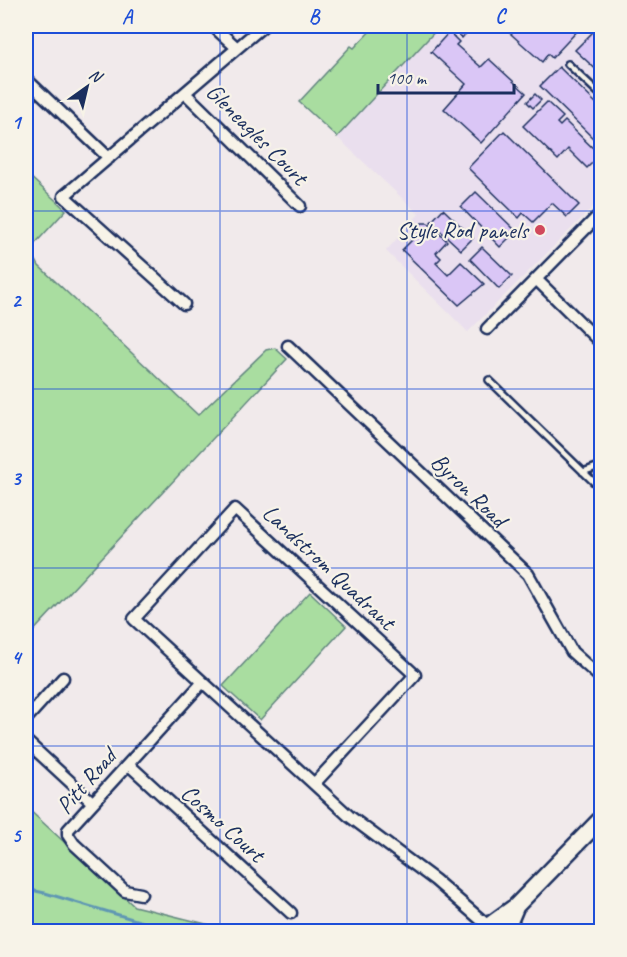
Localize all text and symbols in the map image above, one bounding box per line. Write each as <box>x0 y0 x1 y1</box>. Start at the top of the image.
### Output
text: A <box>122 4 134 29</box>
text: B <box>309 4 321 29</box>
text: C <box>495 4 507 29</box>
north arrow <box>57 57 117 117</box>
scale bar <box>378 57 514 95</box>
text: N <box>85 64 107 88</box>
text: 100 m <box>387 67 428 89</box>
street label: Gleneagles Court <box>200 77 316 193</box>
text: 1 <box>12 110 23 135</box>
place label: Style Rod panels <box>396 215 530 245</box>
marker: Style Rod panels <box>533 223 547 237</box>
text: 2 <box>12 288 23 313</box>
street label: Byron Road <box>425 447 516 536</box>
text: 3 <box>12 466 23 491</box>
street label: Landstrom Quadrant <box>256 498 403 638</box>
text: 4 <box>12 645 24 670</box>
street label: Pitt Road <box>49 739 125 820</box>
street label: Cosmo Court <box>175 778 273 870</box>
text: 5 <box>12 823 23 848</box>

